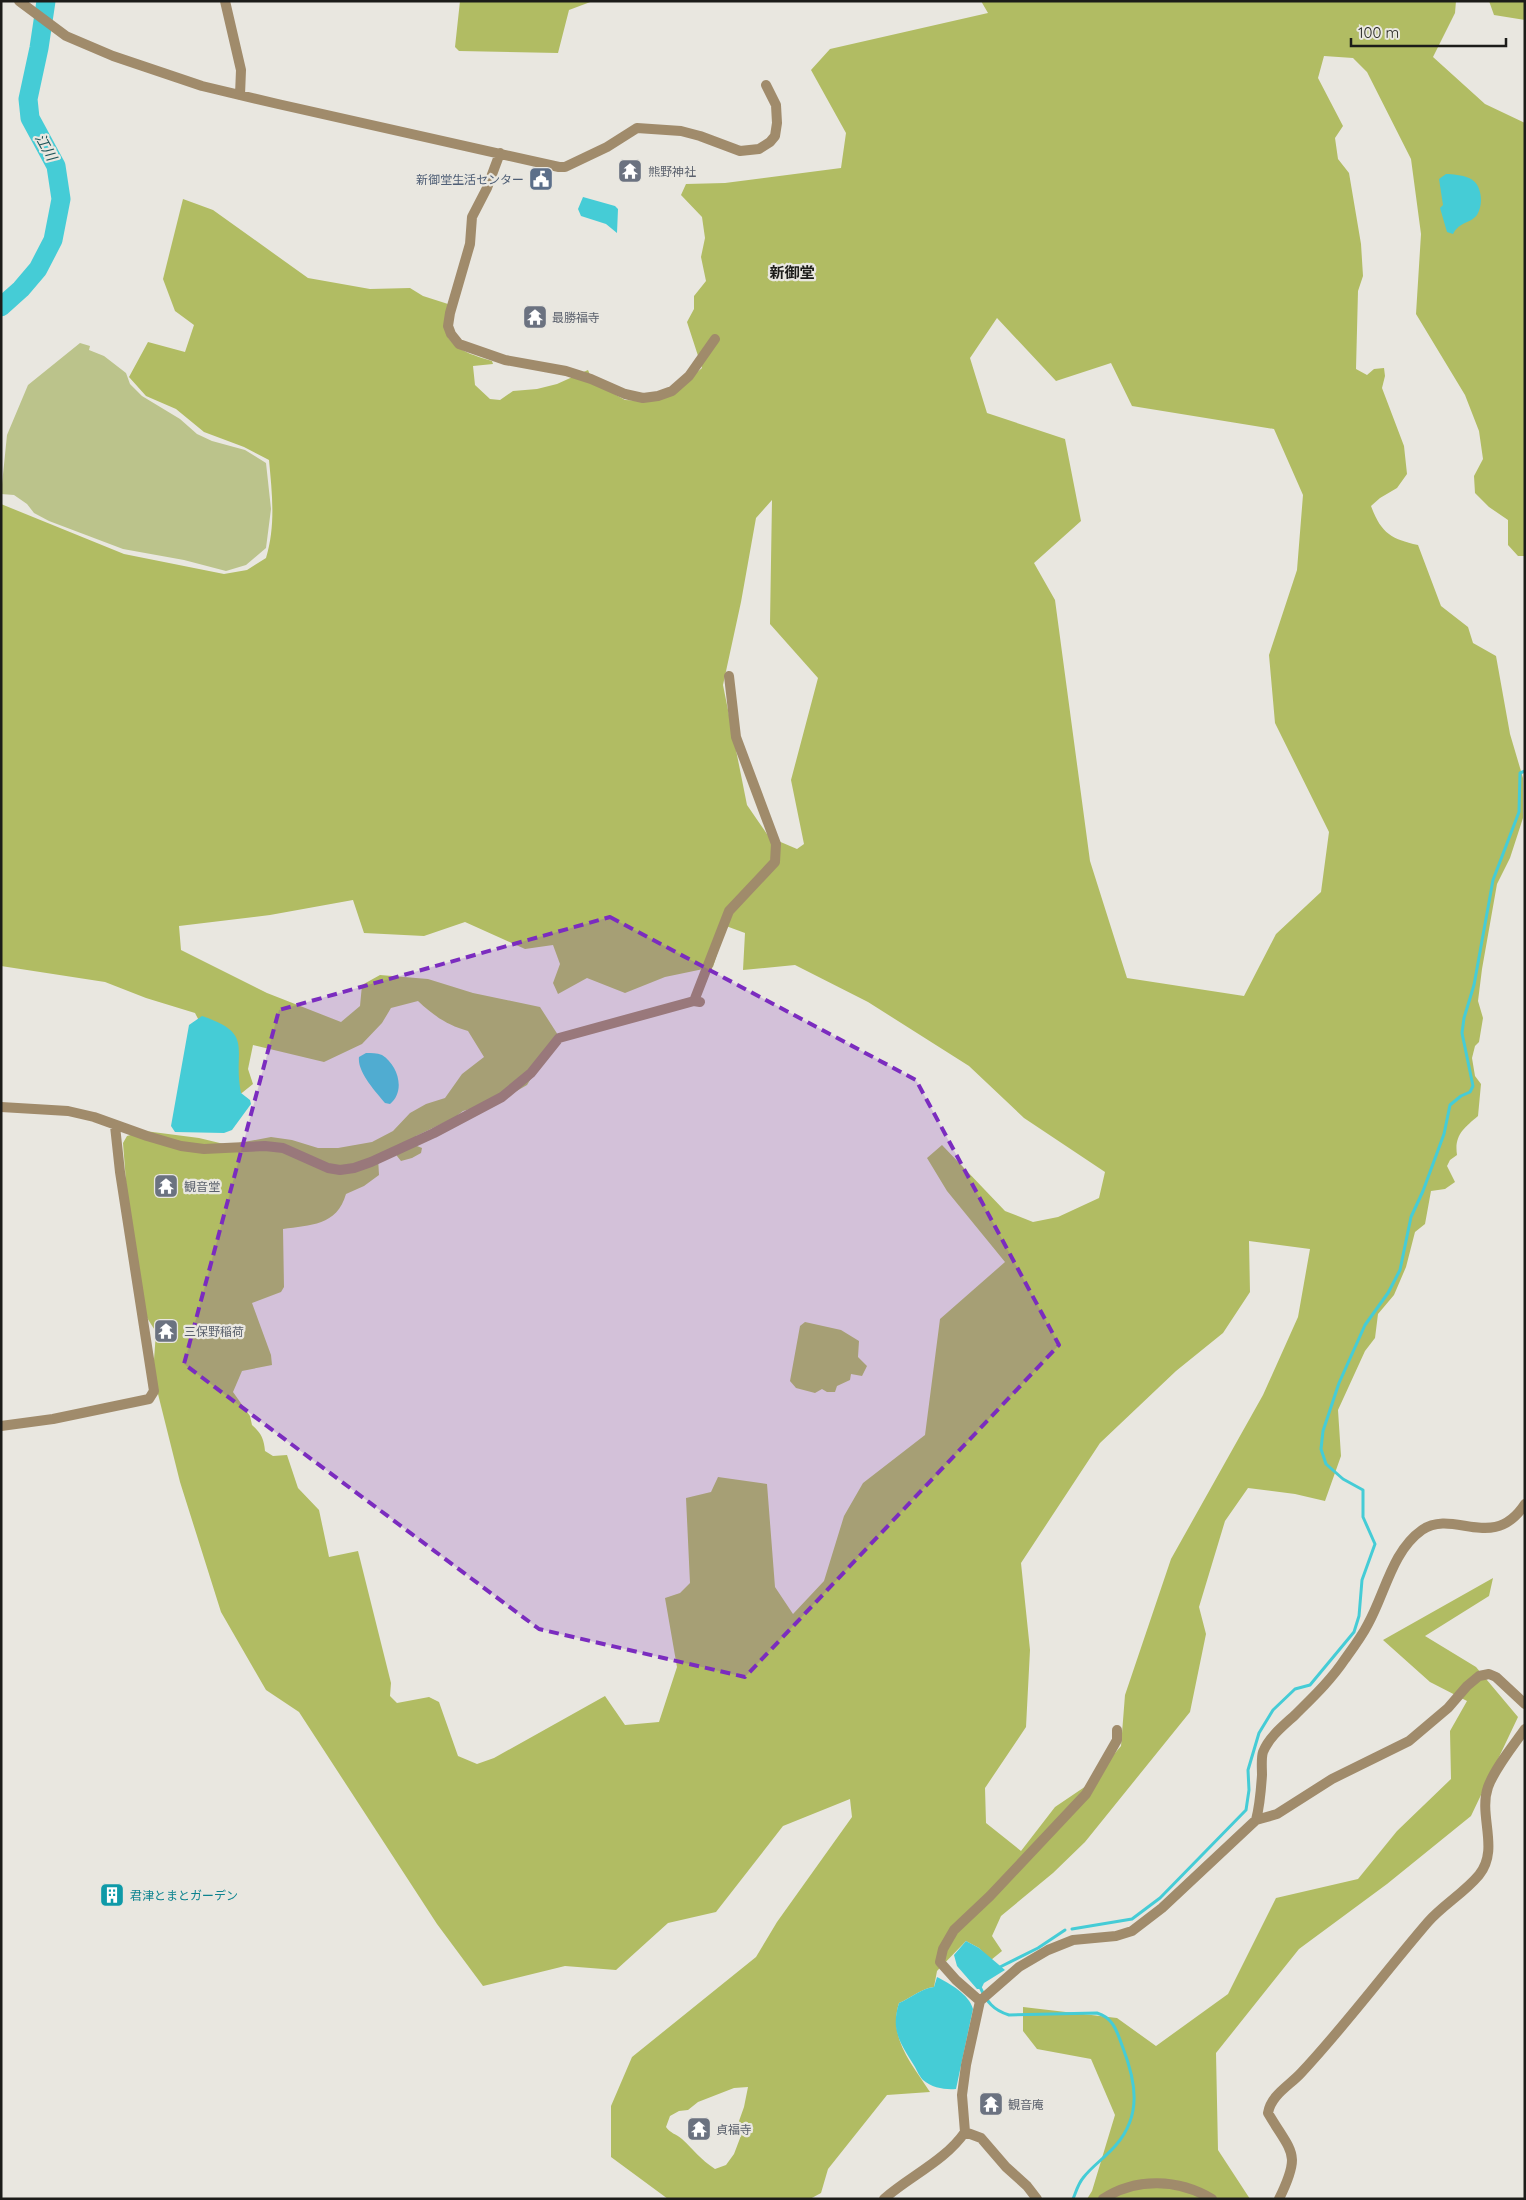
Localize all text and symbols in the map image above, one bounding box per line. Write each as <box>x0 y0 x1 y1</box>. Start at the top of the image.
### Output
scale bar <box>1351 15 1506 47</box>
text: 100 m <box>1358 23 1399 42</box>
water label: 江川 <box>31 130 62 165</box>
temple icon: 熊野神社 <box>617 158 643 184</box>
place label: 熊野神社 <box>648 164 696 179</box>
public building icon: 新御堂生活センター <box>528 166 554 192</box>
place label: 新御堂生活センター <box>416 172 524 187</box>
district label: 新御堂 <box>769 263 815 282</box>
temple icon: 最勝福寺 <box>522 304 548 330</box>
place label: 最勝福寺 <box>552 310 600 325</box>
temple icon: 観音堂 <box>153 1173 179 1199</box>
place label: 観音堂 <box>184 1179 220 1194</box>
temple icon: 三保野稲荷 <box>153 1318 179 1344</box>
place label: 三保野稲荷 <box>184 1324 244 1339</box>
building icon: 君津とまとガーデン <box>99 1882 125 1908</box>
place label: 君津とまとガーデン <box>130 1888 238 1903</box>
temple icon: 観音庵 <box>978 2091 1004 2117</box>
place label: 観音庵 <box>1008 2097 1044 2112</box>
temple icon: 貞福寺 <box>686 2116 712 2142</box>
place label: 貞福寺 <box>716 2122 752 2137</box>

